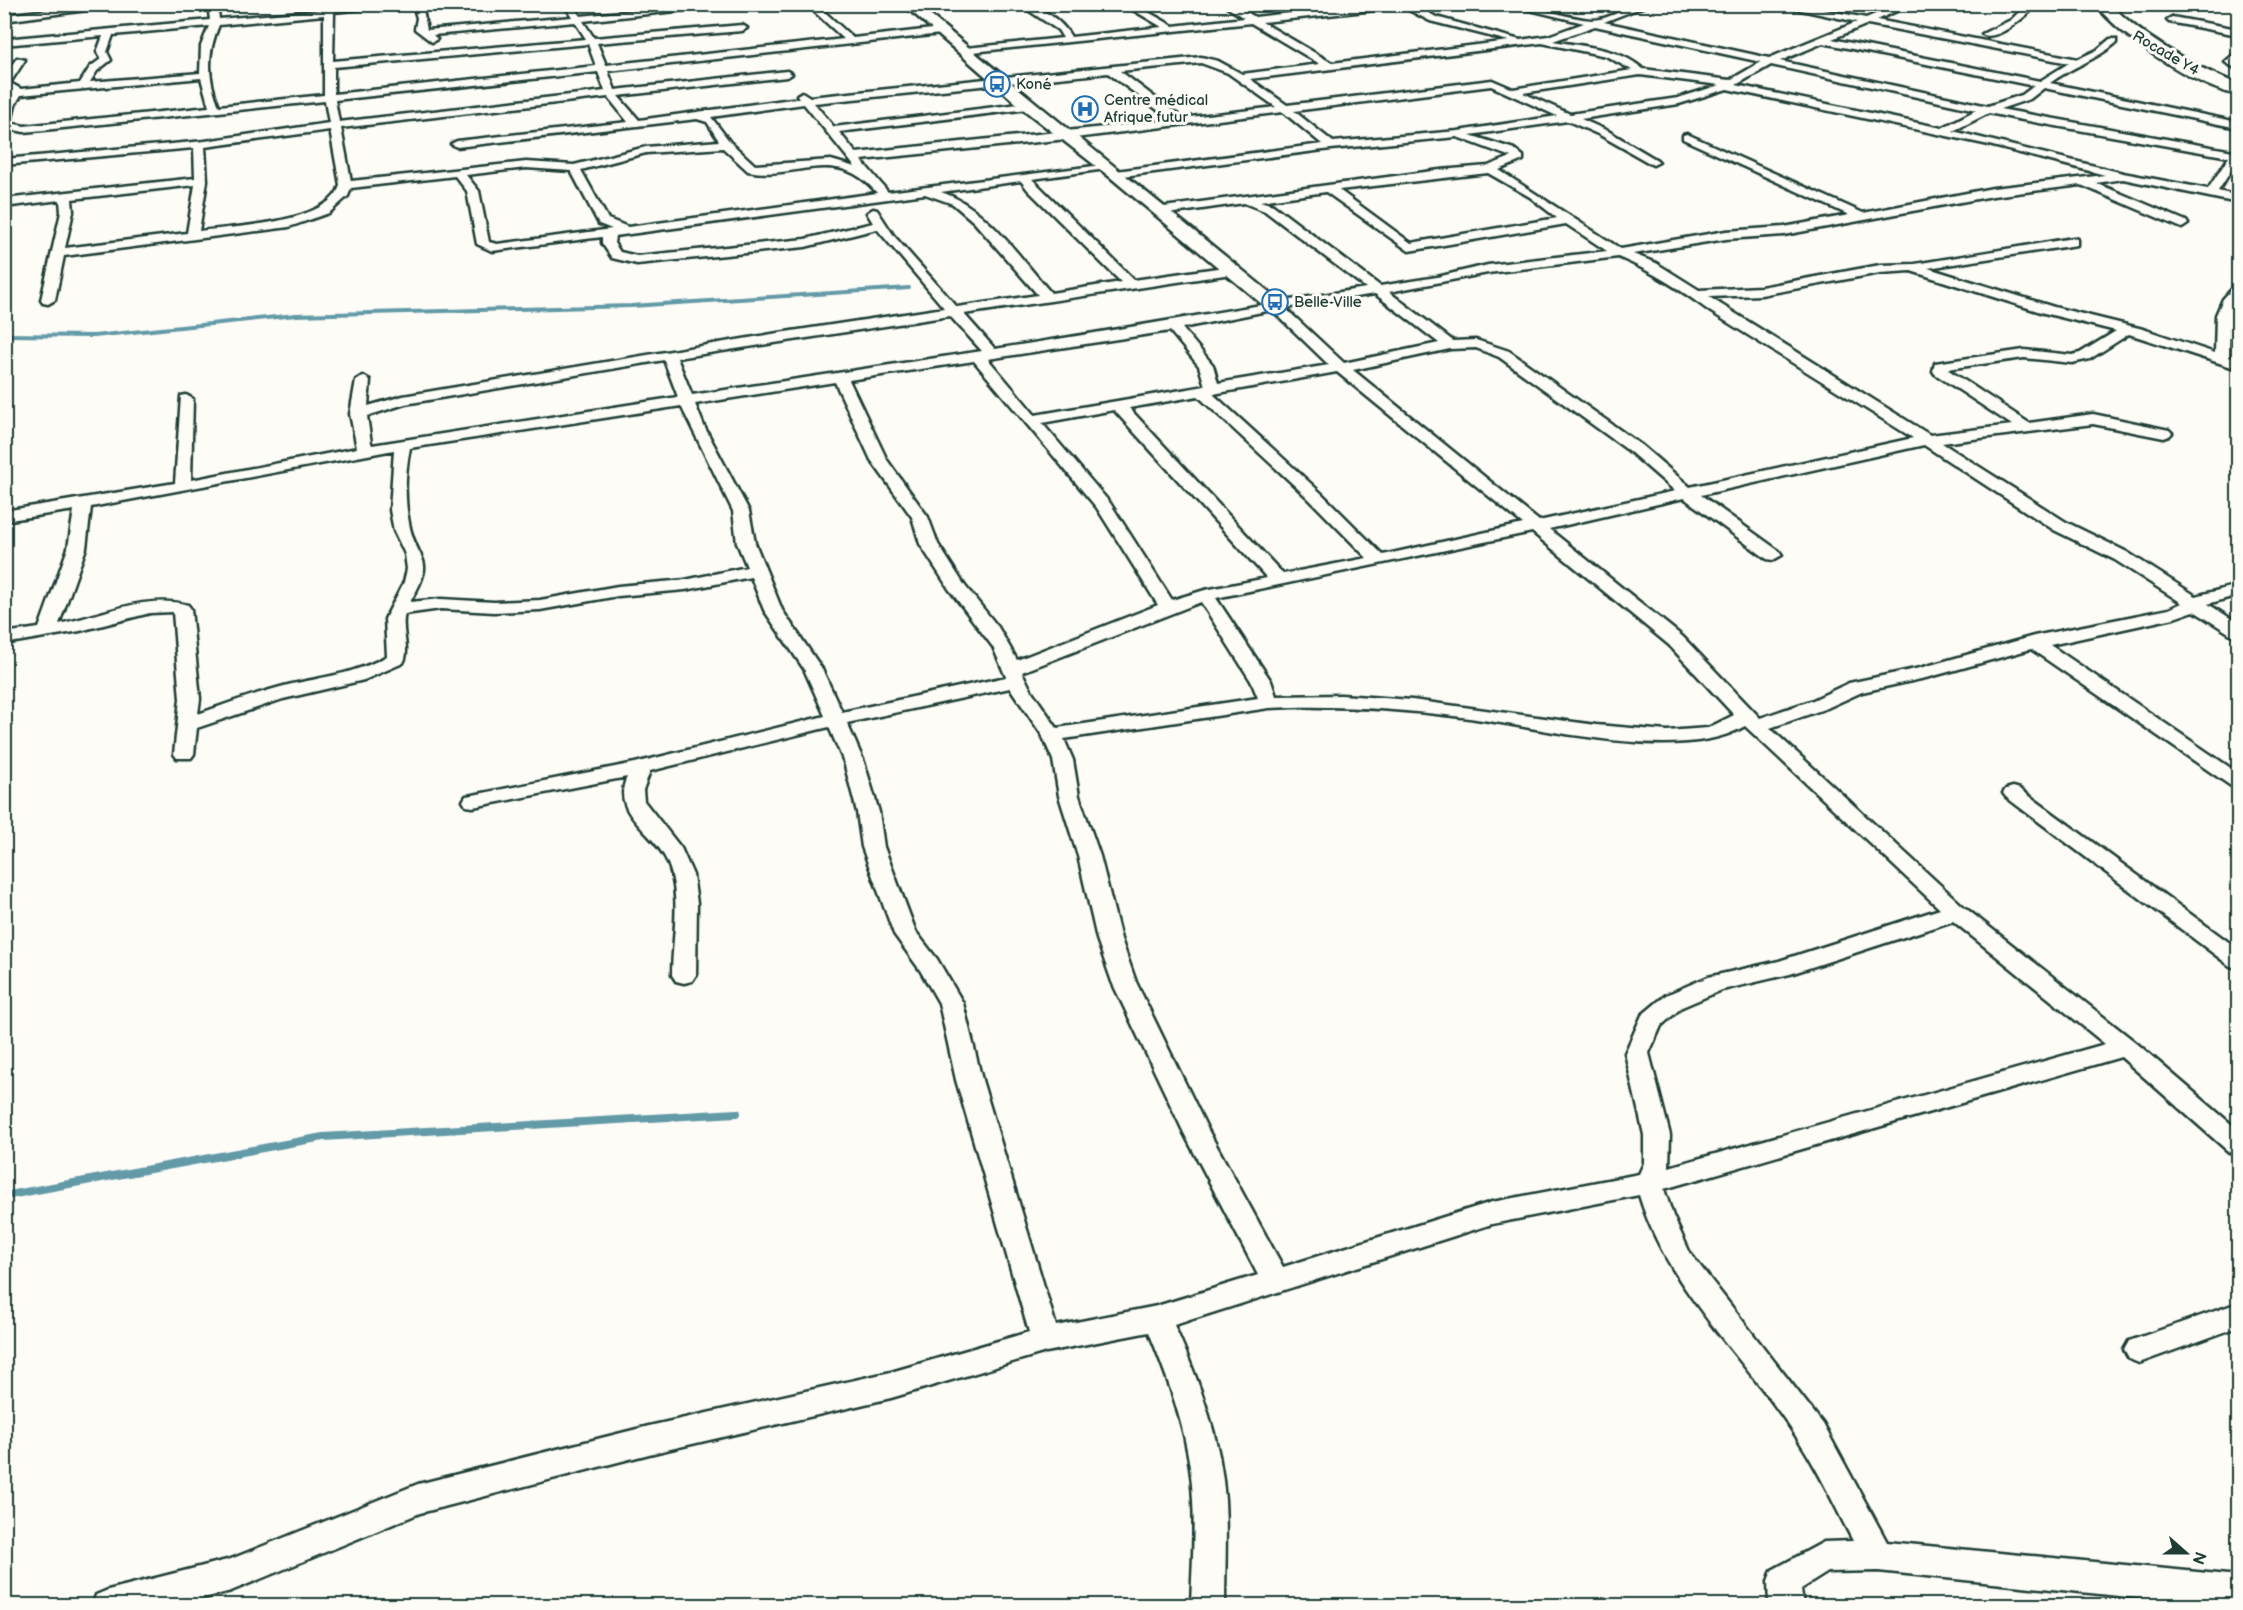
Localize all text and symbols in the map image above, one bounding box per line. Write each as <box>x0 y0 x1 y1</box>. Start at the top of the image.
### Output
street label: Rocade Y4 <box>2129 27 2203 80</box>
bus stop icon: Koné <box>982 69 1012 99</box>
place label: Koné <box>1016 75 1052 94</box>
place label: Centre médical Afrique futur <box>1104 91 1208 127</box>
hospital icon: Centre médical Afrique futur <box>1070 94 1100 124</box>
bus stop icon: Belle-Ville <box>1260 287 1290 317</box>
place label: Belle-Ville <box>1294 293 1362 312</box>
north arrow <box>2156 1523 2216 1583</box>
text: N <box>2188 1549 2210 1567</box>

